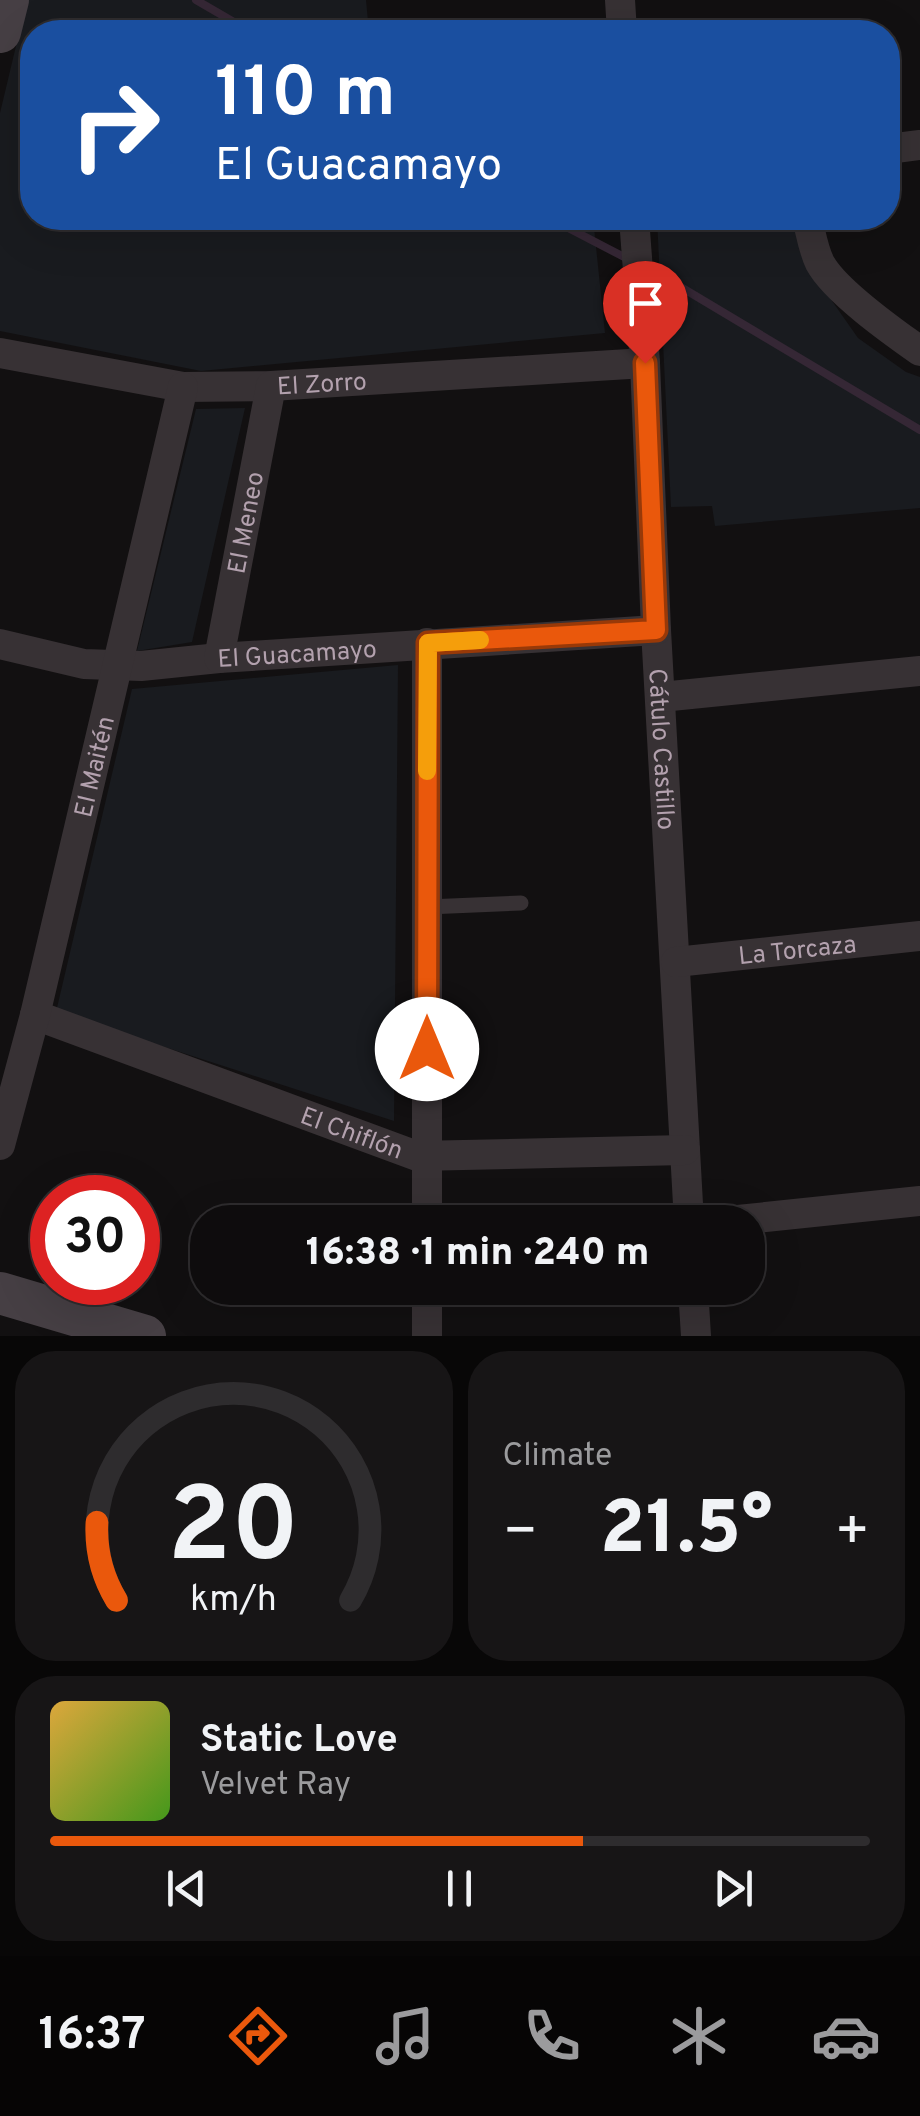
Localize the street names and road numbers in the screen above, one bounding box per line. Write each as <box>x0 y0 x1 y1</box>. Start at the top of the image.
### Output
street label: El Zorro <box>276 367 368 405</box>
street label: El Meneo <box>222 469 273 577</box>
street label: El Guacamayo <box>217 635 378 677</box>
street label: Cátulo Castillo <box>639 668 680 831</box>
street label: El Maitén <box>69 713 124 821</box>
street label: La Torcaza <box>737 930 858 974</box>
street label: El Chiflón <box>295 1101 407 1168</box>

